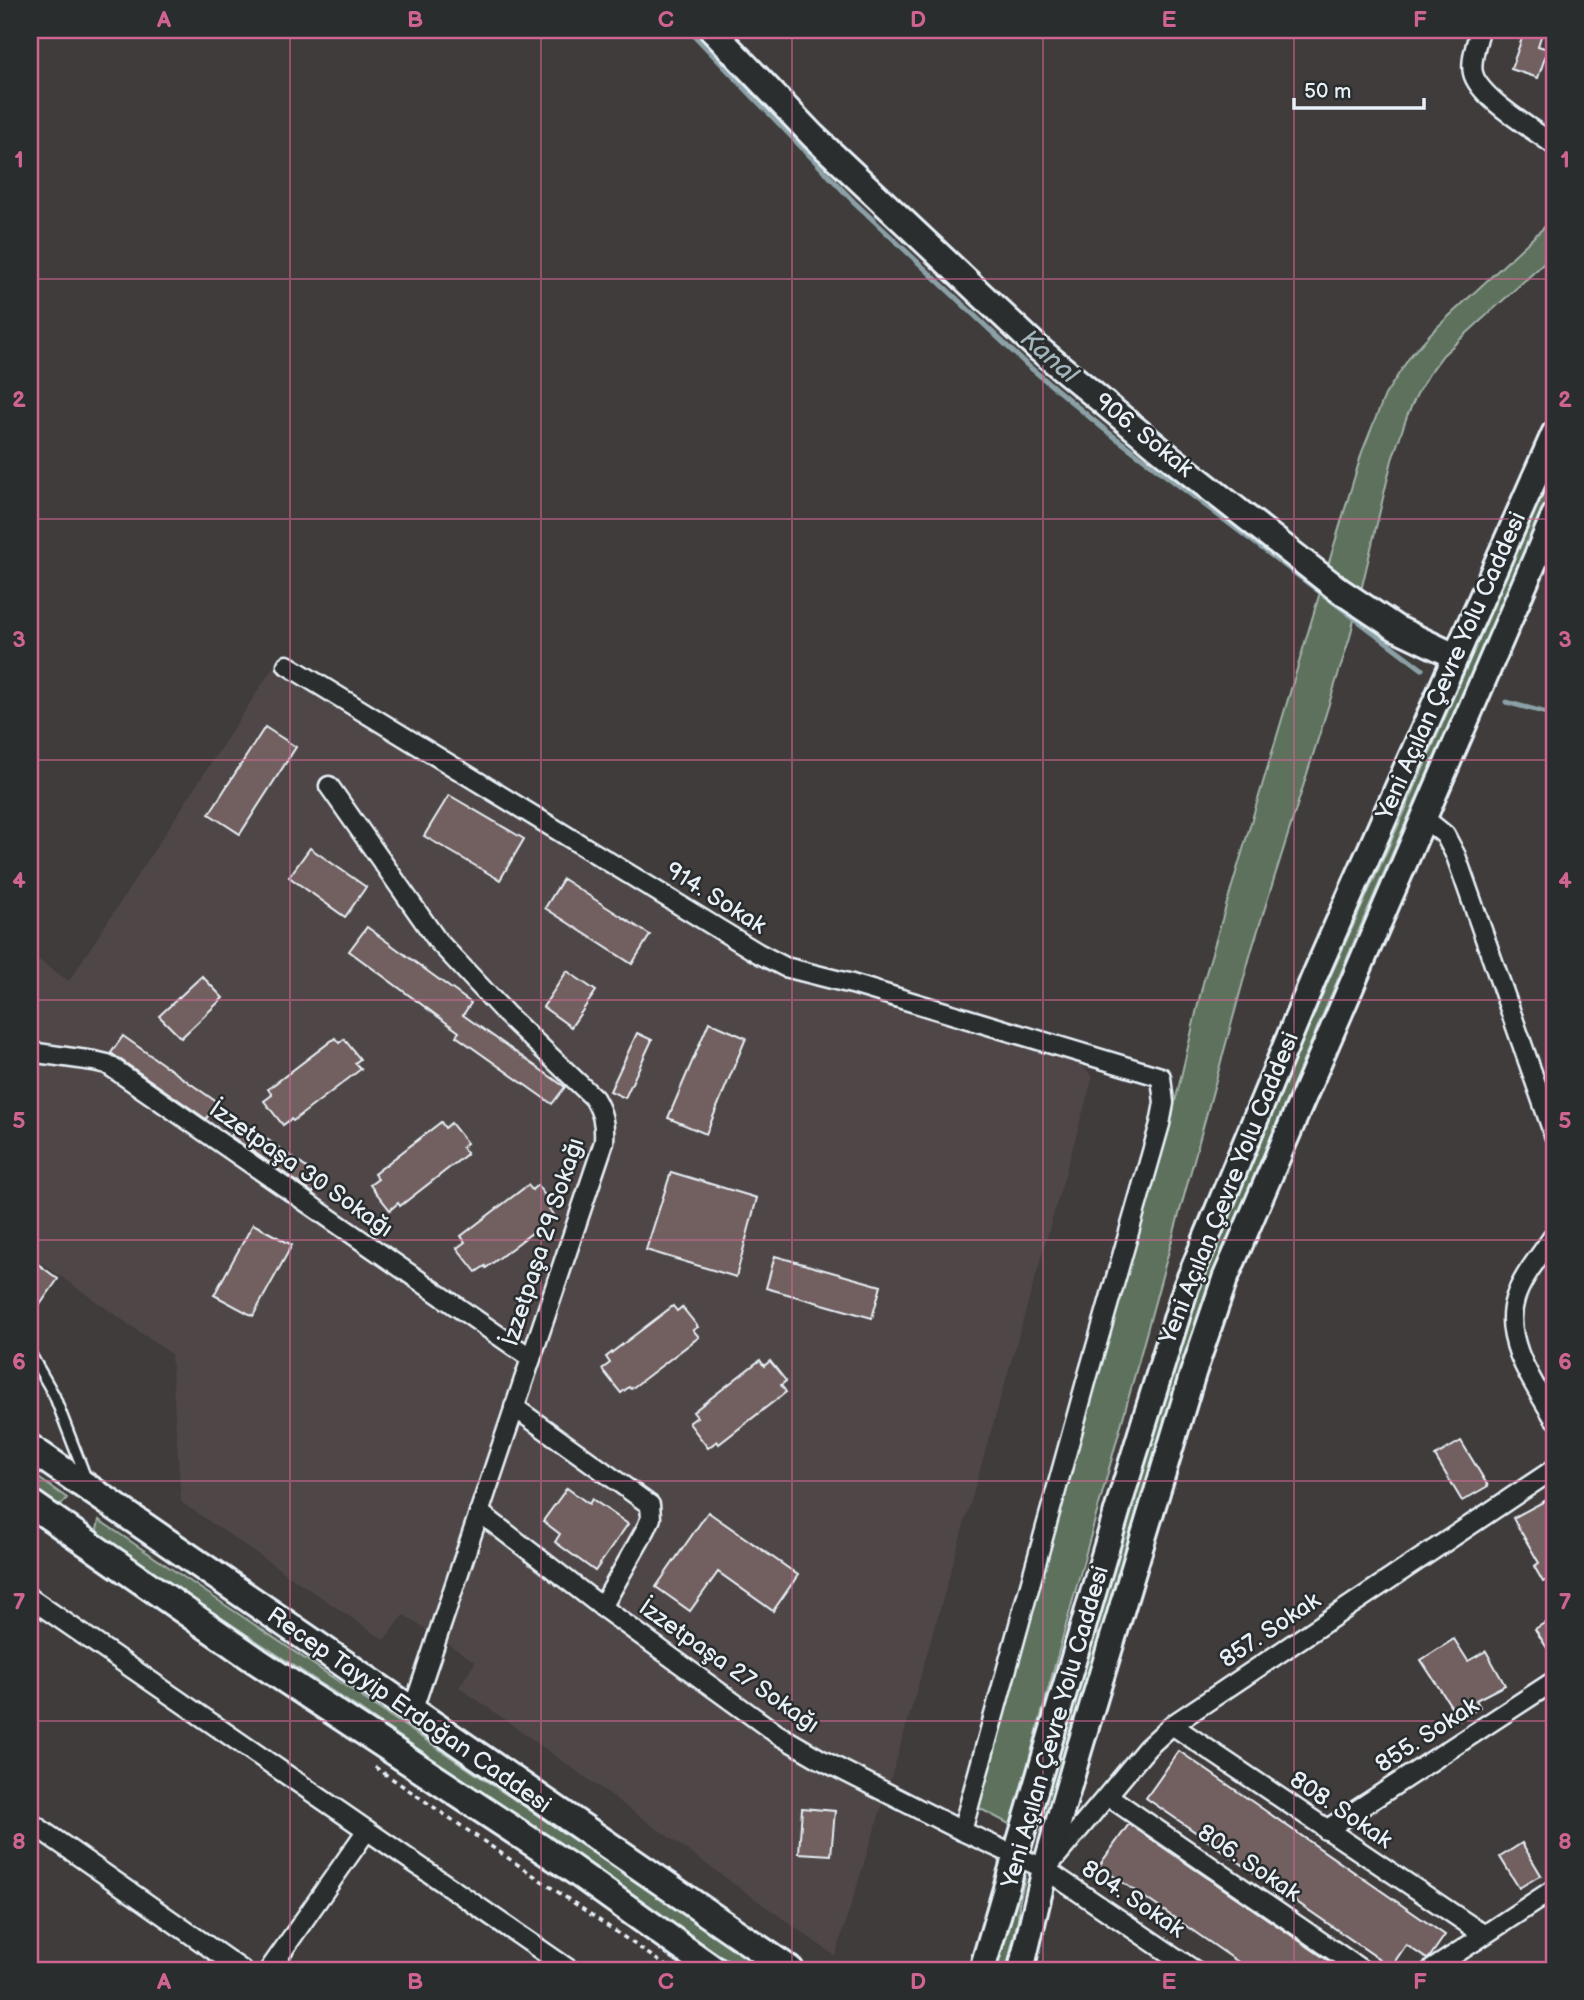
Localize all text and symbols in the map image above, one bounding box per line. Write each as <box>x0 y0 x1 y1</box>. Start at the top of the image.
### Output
text: A <box>156 6 172 34</box>
text: B <box>407 6 423 34</box>
text: C <box>658 6 674 34</box>
text: D <box>910 6 926 34</box>
text: E <box>1162 6 1177 34</box>
text: F <box>1413 6 1427 34</box>
scale bar <box>1294 66 1423 110</box>
text: 50 m <box>1304 79 1351 104</box>
text: 1 <box>14 146 24 174</box>
text: 1 <box>1560 146 1570 174</box>
water label: Kanal <box>1014 324 1085 391</box>
text: 2 <box>12 386 26 414</box>
text: 2 <box>1558 386 1572 414</box>
street label: 906. Sokak <box>1089 387 1199 484</box>
street label: Yeni Açılan Çevre Yolu Caddesi <box>1369 508 1532 825</box>
text: 3 <box>12 626 26 654</box>
text: 3 <box>1558 626 1572 654</box>
street label: 914. Sokak <box>660 856 772 940</box>
text: 4 <box>12 867 26 895</box>
text: 4 <box>1558 867 1572 895</box>
street label: Yeni Açılan Çevre Yolu Caddesi <box>1153 1028 1305 1349</box>
street label: İzzetpaşa 30 Sokağı <box>203 1095 399 1243</box>
text: 5 <box>12 1107 26 1135</box>
text: 5 <box>1558 1107 1572 1135</box>
street label: İzzetpaşa 29 Sokağı <box>496 1134 590 1350</box>
text: 6 <box>12 1348 26 1376</box>
text: 6 <box>1558 1348 1572 1376</box>
street label: Yeni Açılan Çevre Yolu Caddesi <box>995 1562 1115 1892</box>
street label: 857. Sokak <box>1214 1586 1326 1674</box>
text: 7 <box>13 1588 26 1616</box>
text: 7 <box>1559 1588 1572 1616</box>
street label: İzzetpaşa 27 Sokağı <box>633 1593 825 1739</box>
street label: Recep Tayyip Erdoğan Caddesi <box>261 1601 557 1819</box>
street label: 855. Sokak <box>1370 1691 1484 1779</box>
street label: 808. Sokak <box>1284 1765 1398 1855</box>
street label: 806. Sokak <box>1192 1818 1306 1908</box>
text: 8 <box>12 1828 26 1856</box>
text: 8 <box>1558 1828 1572 1856</box>
street label: 804. Sokak <box>1076 1854 1190 1944</box>
text: A <box>156 1968 172 1996</box>
text: B <box>407 1968 423 1996</box>
text: C <box>658 1968 674 1996</box>
text: D <box>910 1968 926 1996</box>
text: E <box>1162 1968 1177 1996</box>
text: F <box>1413 1968 1427 1996</box>

